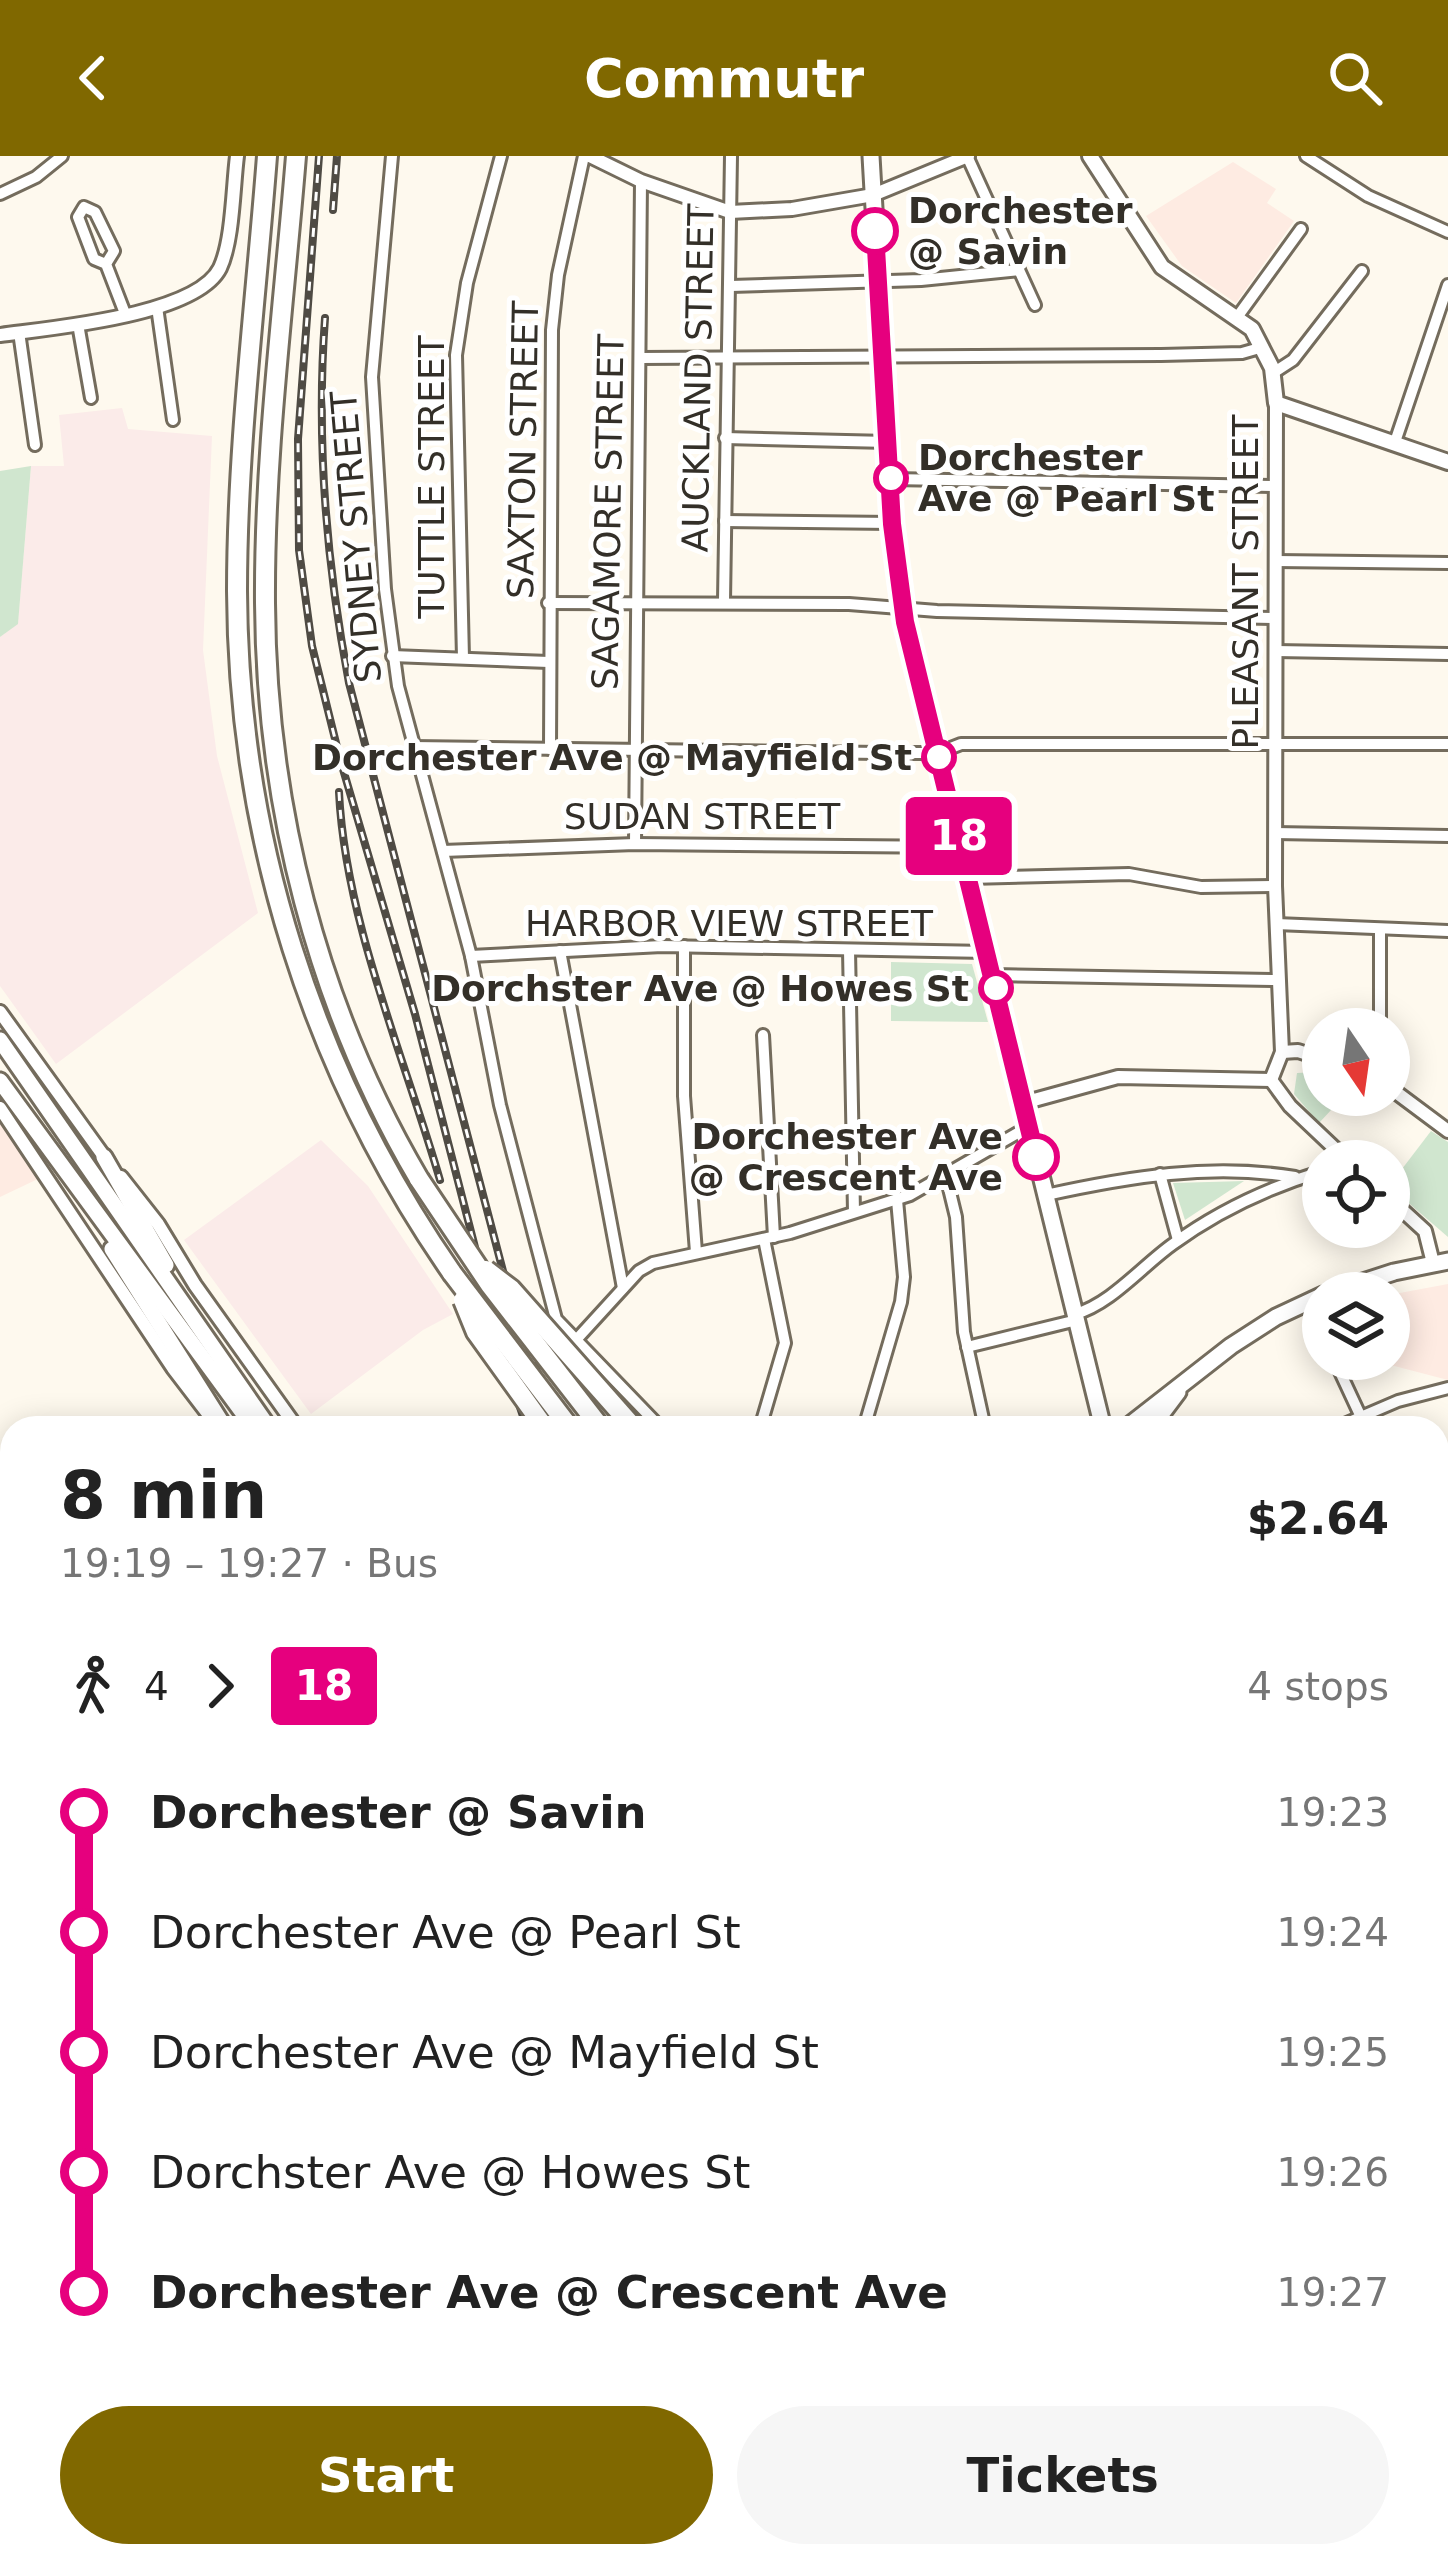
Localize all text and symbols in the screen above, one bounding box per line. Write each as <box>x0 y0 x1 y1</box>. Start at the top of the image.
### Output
icon: back <box>60 45 126 111</box>
icon: search <box>1322 45 1388 111</box>
text: Commutr <box>584 47 864 110</box>
place label: Dorchester @ Savin <box>908 190 1133 272</box>
street label: AUCKLAND STREET <box>674 202 722 553</box>
marker: Dorchester @ Savin <box>853 209 897 253</box>
street label: SAXTON STREET <box>500 300 546 599</box>
street label: SAGAMORE STREET <box>584 333 632 690</box>
street label: TUTTLE STREET <box>411 334 452 620</box>
street label: SYDNEY STREET <box>323 388 389 685</box>
street label: PLEASANT STREET <box>1225 414 1266 750</box>
place label: Dorchester Ave @ Pearl St <box>918 437 1214 519</box>
marker: Dorchester Ave @ Pearl St <box>875 462 907 494</box>
place label: Dorchester Ave @ Mayfield St <box>312 737 912 778</box>
marker: Dorchester Ave @ Mayfield St <box>923 741 955 773</box>
street label: SUDAN STREET <box>564 796 841 837</box>
line badge: 18 <box>905 797 1013 875</box>
text: 18 <box>930 811 988 860</box>
street label: HARBOR VIEW STREET <box>525 903 934 944</box>
place label: Dorchster Ave @ Howes St <box>431 968 969 1009</box>
marker: Dorchster Ave @ Howes St <box>980 972 1012 1004</box>
north arrow <box>1302 1008 1410 1116</box>
map controls <box>1302 1008 1410 1380</box>
place label: Dorchester Ave @ Crescent Ave <box>689 1116 1003 1198</box>
marker: Dorchester Ave @ Crescent Ave <box>1014 1135 1058 1179</box>
button: locate <box>1302 1140 1410 1248</box>
button: layers <box>1302 1272 1410 1380</box>
text: 8 min <box>60 1457 267 1534</box>
text: $2.64 <box>1247 1492 1389 1545</box>
text: 19:19 – 19:27 · Bus <box>60 1541 438 1586</box>
icon: walk <box>60 1653 126 1719</box>
icon: forward <box>187 1653 253 1719</box>
text: 18 <box>295 1661 353 1710</box>
text: 4 <box>144 1664 169 1709</box>
text: 4 stops <box>1247 1664 1389 1709</box>
text: Dorchester @ Savin <box>150 1786 647 1839</box>
text: 19:23 <box>1277 1790 1389 1835</box>
text: Dorchester Ave @ Pearl St <box>150 1906 741 1959</box>
text: 19:24 <box>1277 1910 1389 1955</box>
text: Dorchester Ave @ Mayfield St <box>150 2026 819 2079</box>
text: 19:25 <box>1277 2030 1389 2075</box>
text: Dorchster Ave @ Howes St <box>150 2146 750 2199</box>
text: 19:26 <box>1277 2150 1389 2195</box>
text: Dorchester Ave @ Crescent Ave <box>150 2266 948 2319</box>
text: 19:27 <box>1277 2270 1389 2315</box>
button: Start <box>60 2406 713 2544</box>
button: Tickets <box>737 2406 1389 2544</box>

